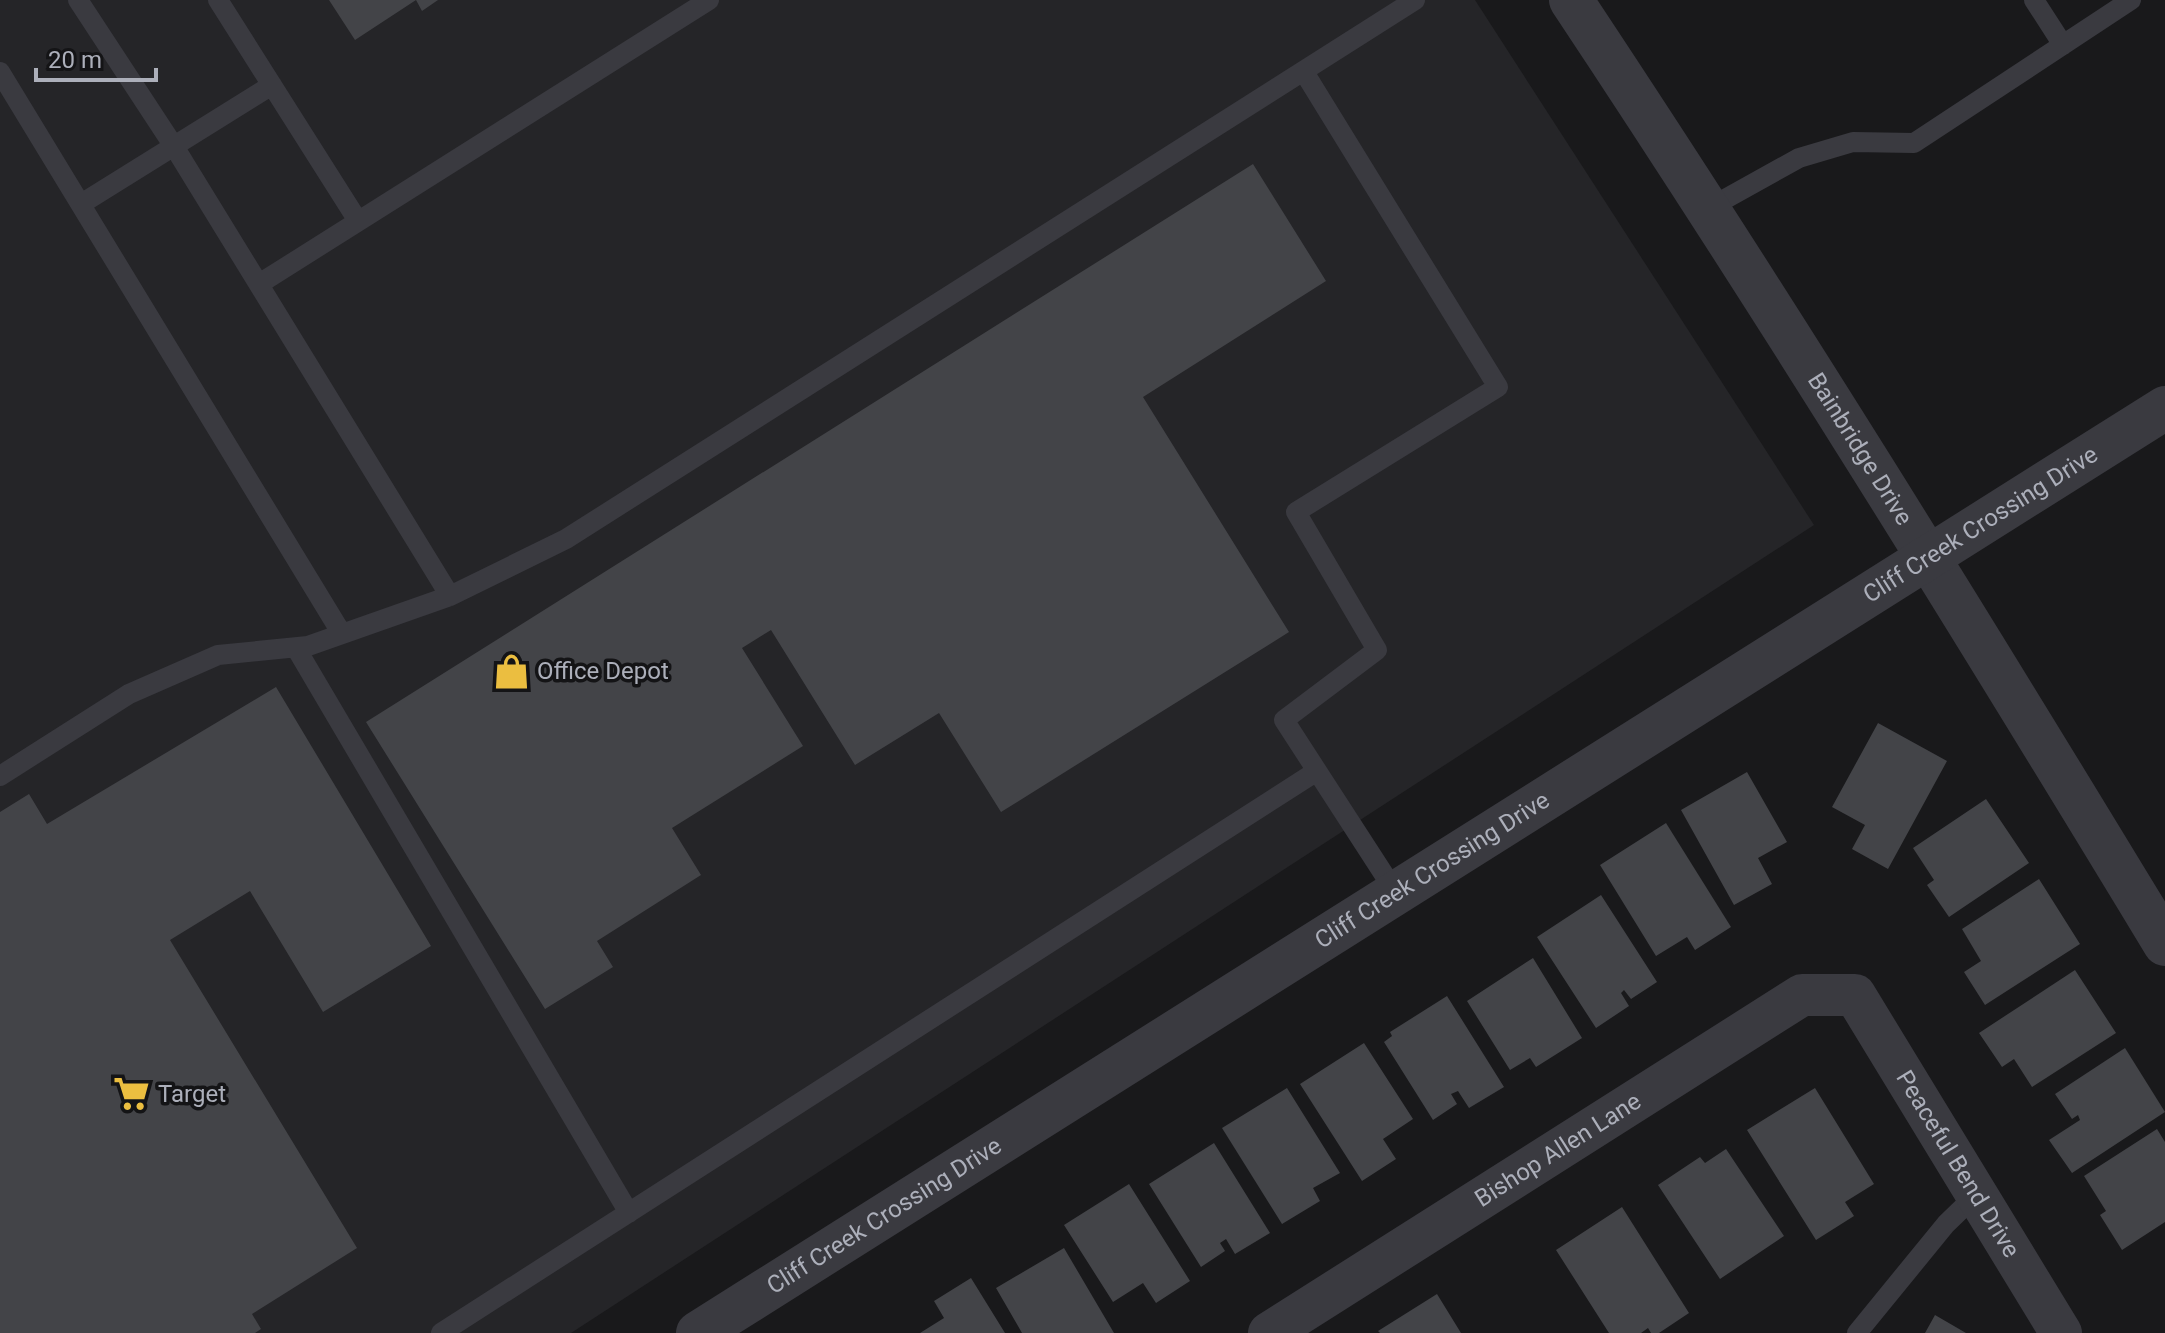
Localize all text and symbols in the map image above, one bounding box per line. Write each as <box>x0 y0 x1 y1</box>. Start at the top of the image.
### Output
scale bar <box>36 32 156 82</box>
text: 20 m <box>48 46 102 74</box>
street label: Bainbridge Drive <box>1802 368 1918 530</box>
street label: Cliff Creek Crossing Drive <box>1858 440 2103 609</box>
shop icon: Office Depot <box>492 652 530 690</box>
place label: Office Depot <box>537 657 669 685</box>
street label: Cliff Creek Crossing Drive <box>1310 786 1555 954</box>
street label: Peaceful Bend Drive <box>1890 1065 2026 1263</box>
supermarket icon: Target <box>113 1075 151 1113</box>
place label: Target <box>158 1080 226 1108</box>
street label: Bishop Allen Lane <box>1470 1087 1646 1213</box>
street label: Cliff Creek Crossing Drive <box>762 1131 1006 1300</box>

